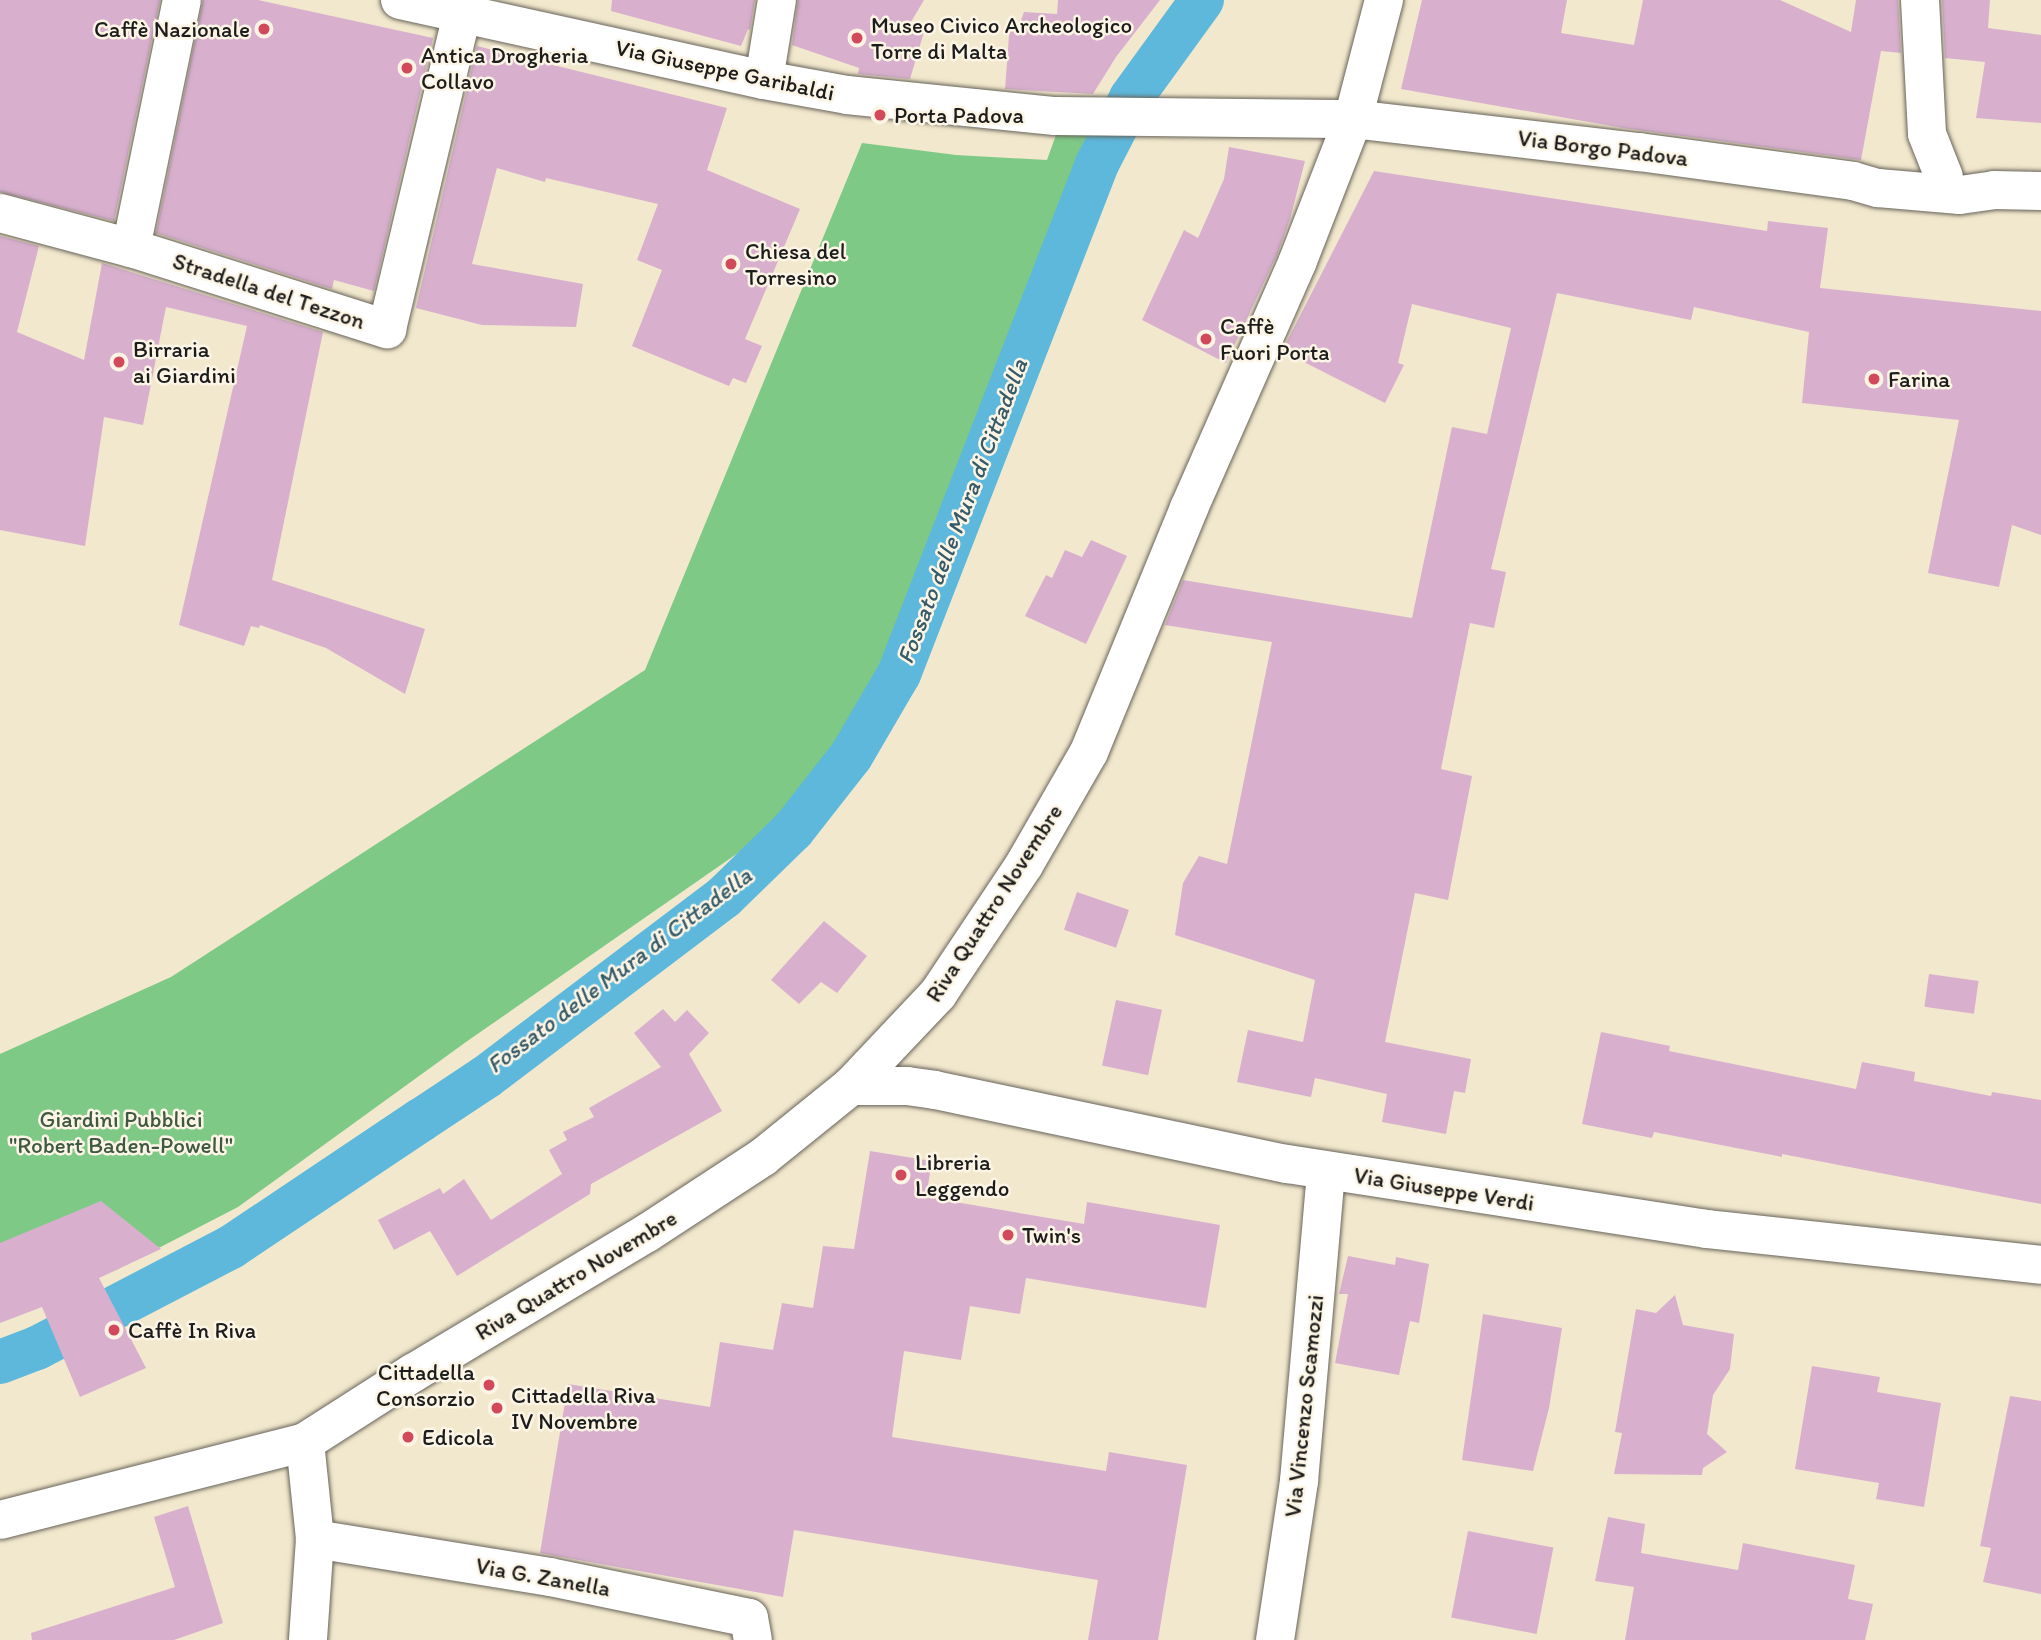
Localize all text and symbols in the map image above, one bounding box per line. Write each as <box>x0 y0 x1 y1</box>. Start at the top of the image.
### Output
place label: Museo Civico Archeologico Torre di Malta <box>871 11 1132 65</box>
place label: Caffè Nazionale <box>93 15 250 43</box>
marker: Caffè Nazionale <box>256 21 272 37</box>
marker: Museo Civico Archeologico Torre di Malta <box>849 30 865 46</box>
street label: Via Giuseppe Garibaldi <box>613 33 837 107</box>
place label: Antica Drogheria Collavo <box>421 41 588 95</box>
marker: Antica Drogheria Collavo <box>399 60 415 76</box>
place label: Porta Padova <box>894 101 1024 129</box>
marker: Porta Padova <box>872 107 888 123</box>
street label: Via Borgo Padova <box>1516 124 1690 172</box>
place label: Chiesa del Torresino <box>745 237 846 291</box>
street label: Stradella del Tezzon <box>170 247 368 335</box>
marker: Chiesa del Torresino <box>723 256 739 272</box>
place label: Caffè Fuori Porta <box>1220 312 1329 366</box>
marker: Caffè Fuori Porta <box>1198 331 1214 347</box>
place label: Birraria ai Giardini <box>133 335 235 389</box>
marker: Birraria ai Giardini <box>111 354 127 370</box>
water label: Fossato delle Mura di Cittadella <box>891 355 1033 667</box>
place label: Farina <box>1888 365 1950 393</box>
marker: Farina <box>1866 371 1882 387</box>
street label: Riva Quattro Novembre <box>920 799 1068 1007</box>
water label: Fossato delle Mura di Cittadella <box>481 861 757 1079</box>
park label: Giardini Pubblici "Robert Baden-Powell" <box>9 1105 233 1159</box>
place label: Libreria Leggendo <box>915 1148 1009 1202</box>
street label: Via Giuseppe Verdi <box>1352 1161 1536 1217</box>
marker: Libreria Leggendo <box>893 1167 909 1183</box>
street label: Riva Quattro Novembre <box>470 1204 682 1346</box>
place label: Twin's <box>1022 1221 1081 1249</box>
marker: Twin's <box>1000 1227 1016 1243</box>
street label: Via Vincenzo Scamozzi <box>1279 1293 1329 1519</box>
place label: Caffè In Riva <box>128 1316 256 1344</box>
marker: Caffè In Riva <box>106 1322 122 1338</box>
place label: Cittadella Consorzio <box>376 1358 475 1412</box>
marker: Cittadella Consorzio <box>481 1377 497 1393</box>
place label: Cittadella Riva IV Novembre <box>511 1381 655 1435</box>
marker: Cittadella Riva IV Novembre <box>489 1400 505 1416</box>
place label: Edicola <box>422 1423 494 1451</box>
marker: Edicola <box>400 1429 416 1445</box>
street label: Via G. Zanella <box>473 1552 613 1602</box>

